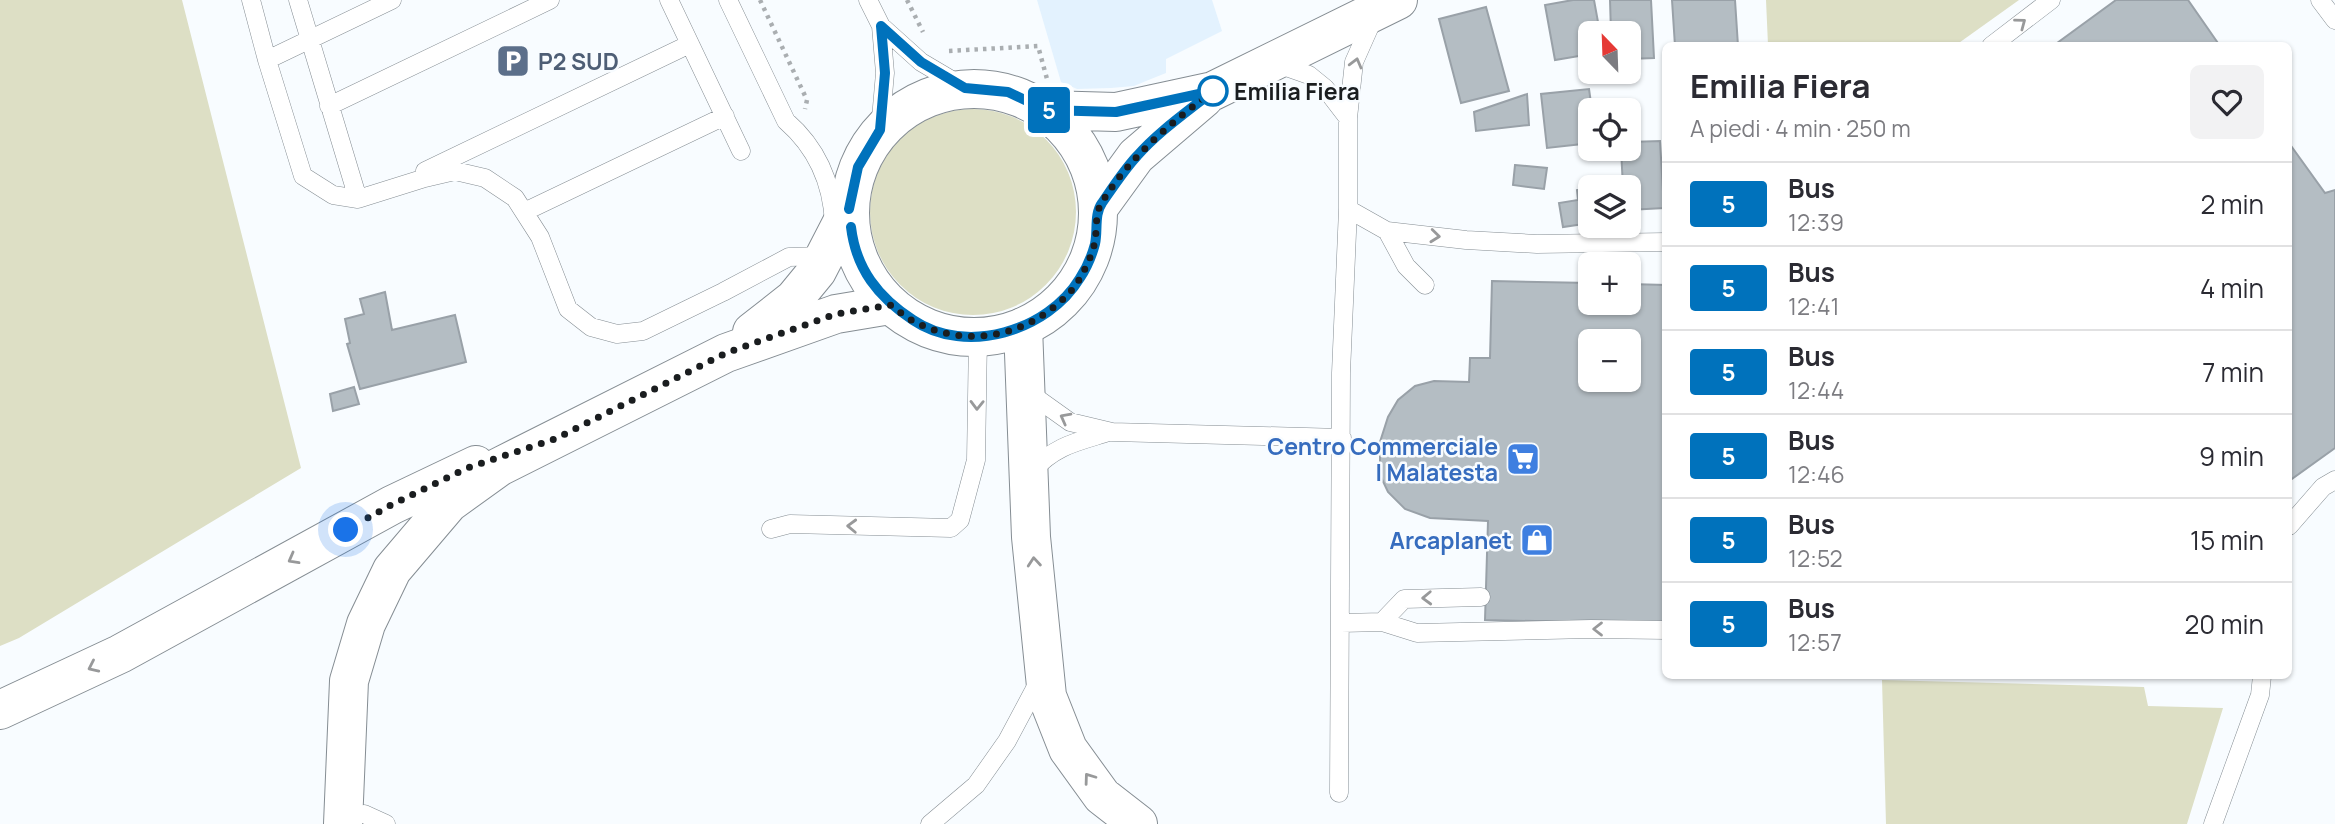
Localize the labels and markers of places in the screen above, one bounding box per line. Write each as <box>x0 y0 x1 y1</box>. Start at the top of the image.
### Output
parking icon: P2 SUD <box>494 42 532 80</box>
place label: P2 SUD <box>538 45 619 77</box>
place label: Emilia Fiera <box>1234 75 1360 107</box>
marker: Emilia Fiera <box>1198 76 1228 106</box>
place label: Centro Commerciale I Malatesta <box>1267 430 1498 488</box>
supermarket icon: Centro Commerciale I Malatesta <box>1504 440 1542 478</box>
shop icon: Arcaplanet <box>1518 521 1556 559</box>
place label: Arcaplanet <box>1389 524 1512 556</box>

